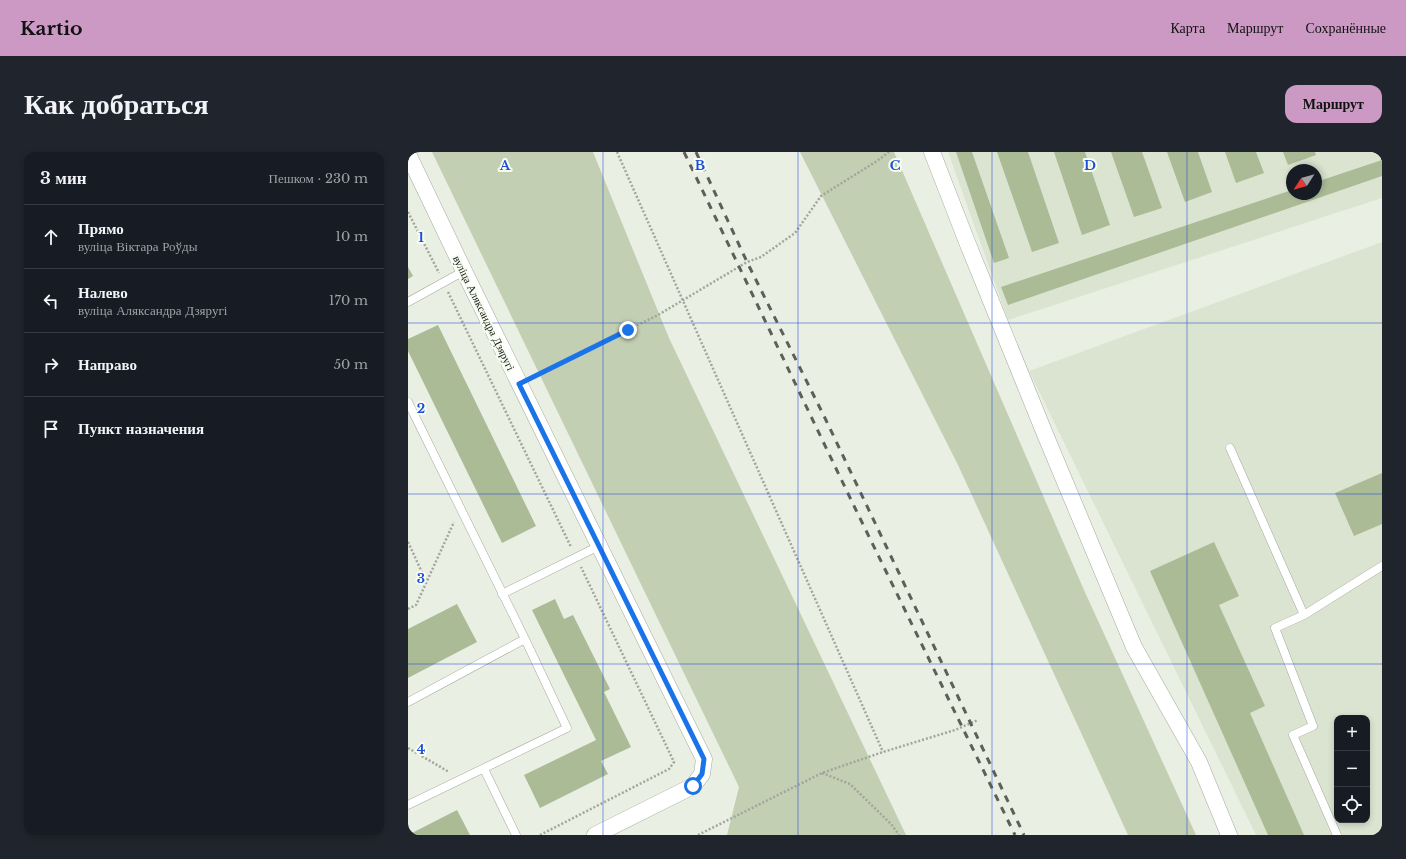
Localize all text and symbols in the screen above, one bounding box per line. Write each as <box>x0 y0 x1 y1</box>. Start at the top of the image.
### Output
text: Kartio <box>20 17 83 40</box>
text: Карта <box>1170 19 1205 37</box>
text: Маршрут <box>1227 19 1283 37</box>
text: Сохранённые <box>1305 19 1386 37</box>
button: Маршрут <box>1285 85 1382 123</box>
text: Как добраться <box>24 87 209 122</box>
text: A <box>499 157 511 174</box>
text: B <box>695 157 705 174</box>
text: C <box>890 157 901 174</box>
text: D <box>1084 157 1096 174</box>
north arrow <box>1286 164 1322 200</box>
text: 3 мин <box>40 168 87 189</box>
text: Пешком · 230 m <box>269 170 368 187</box>
text: Прямо <box>78 219 124 238</box>
icon: ahead <box>40 226 62 248</box>
text: 10 m <box>335 228 368 245</box>
text: 1 <box>418 229 424 246</box>
text: вуліца Віктара Роўды <box>78 238 197 255</box>
street label: вуліца Аляксандра Дзяругі <box>450 253 518 373</box>
text: Налево <box>78 283 128 302</box>
icon: left <box>40 290 62 312</box>
text: 170 m <box>329 292 368 309</box>
text: вуліца Аляксандра Дзяругі <box>78 302 227 319</box>
route end <box>619 321 637 339</box>
icon: right <box>40 354 62 376</box>
text: Направо <box>78 355 137 374</box>
text: 50 m <box>334 356 368 373</box>
text: 2 <box>417 400 425 417</box>
icon: arrive <box>40 418 62 440</box>
text: Пункт назначения <box>78 419 204 438</box>
text: 3 <box>417 570 425 587</box>
map controls <box>1334 715 1370 823</box>
button: + <box>1334 715 1370 751</box>
text: 4 <box>417 741 426 758</box>
button: − <box>1334 751 1370 787</box>
route start <box>684 777 702 795</box>
button: locate <box>1334 787 1370 823</box>

